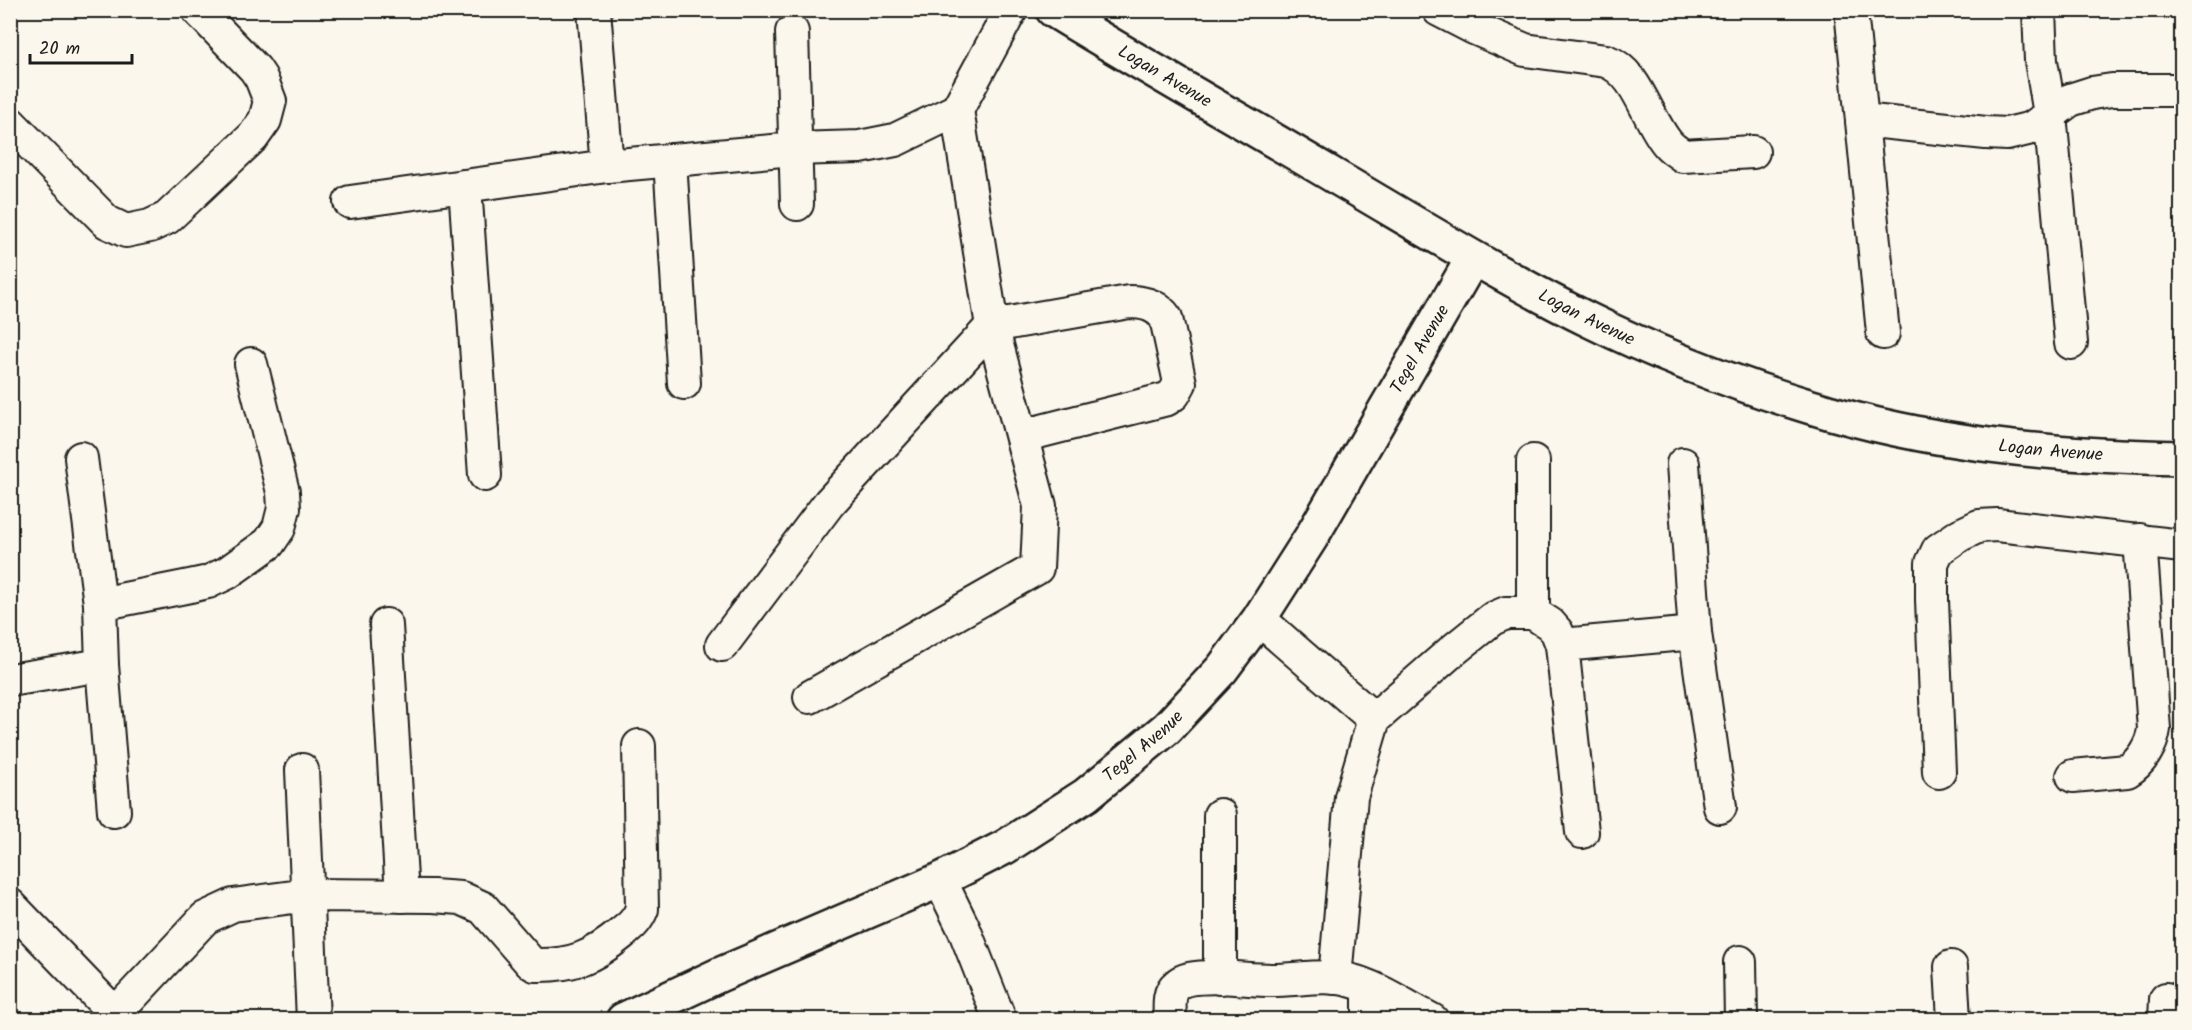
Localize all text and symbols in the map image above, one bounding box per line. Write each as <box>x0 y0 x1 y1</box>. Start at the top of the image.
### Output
scale bar <box>30 27 132 65</box>
text: 20 m <box>39 35 80 64</box>
street label: Logan Avenue <box>1112 38 1217 116</box>
street label: Logan Avenue <box>1533 282 1639 354</box>
street label: Tegel Avenue <box>1383 299 1458 399</box>
street label: Logan Avenue <box>1997 432 2104 470</box>
street label: Tegel Avenue <box>1097 704 1191 790</box>

